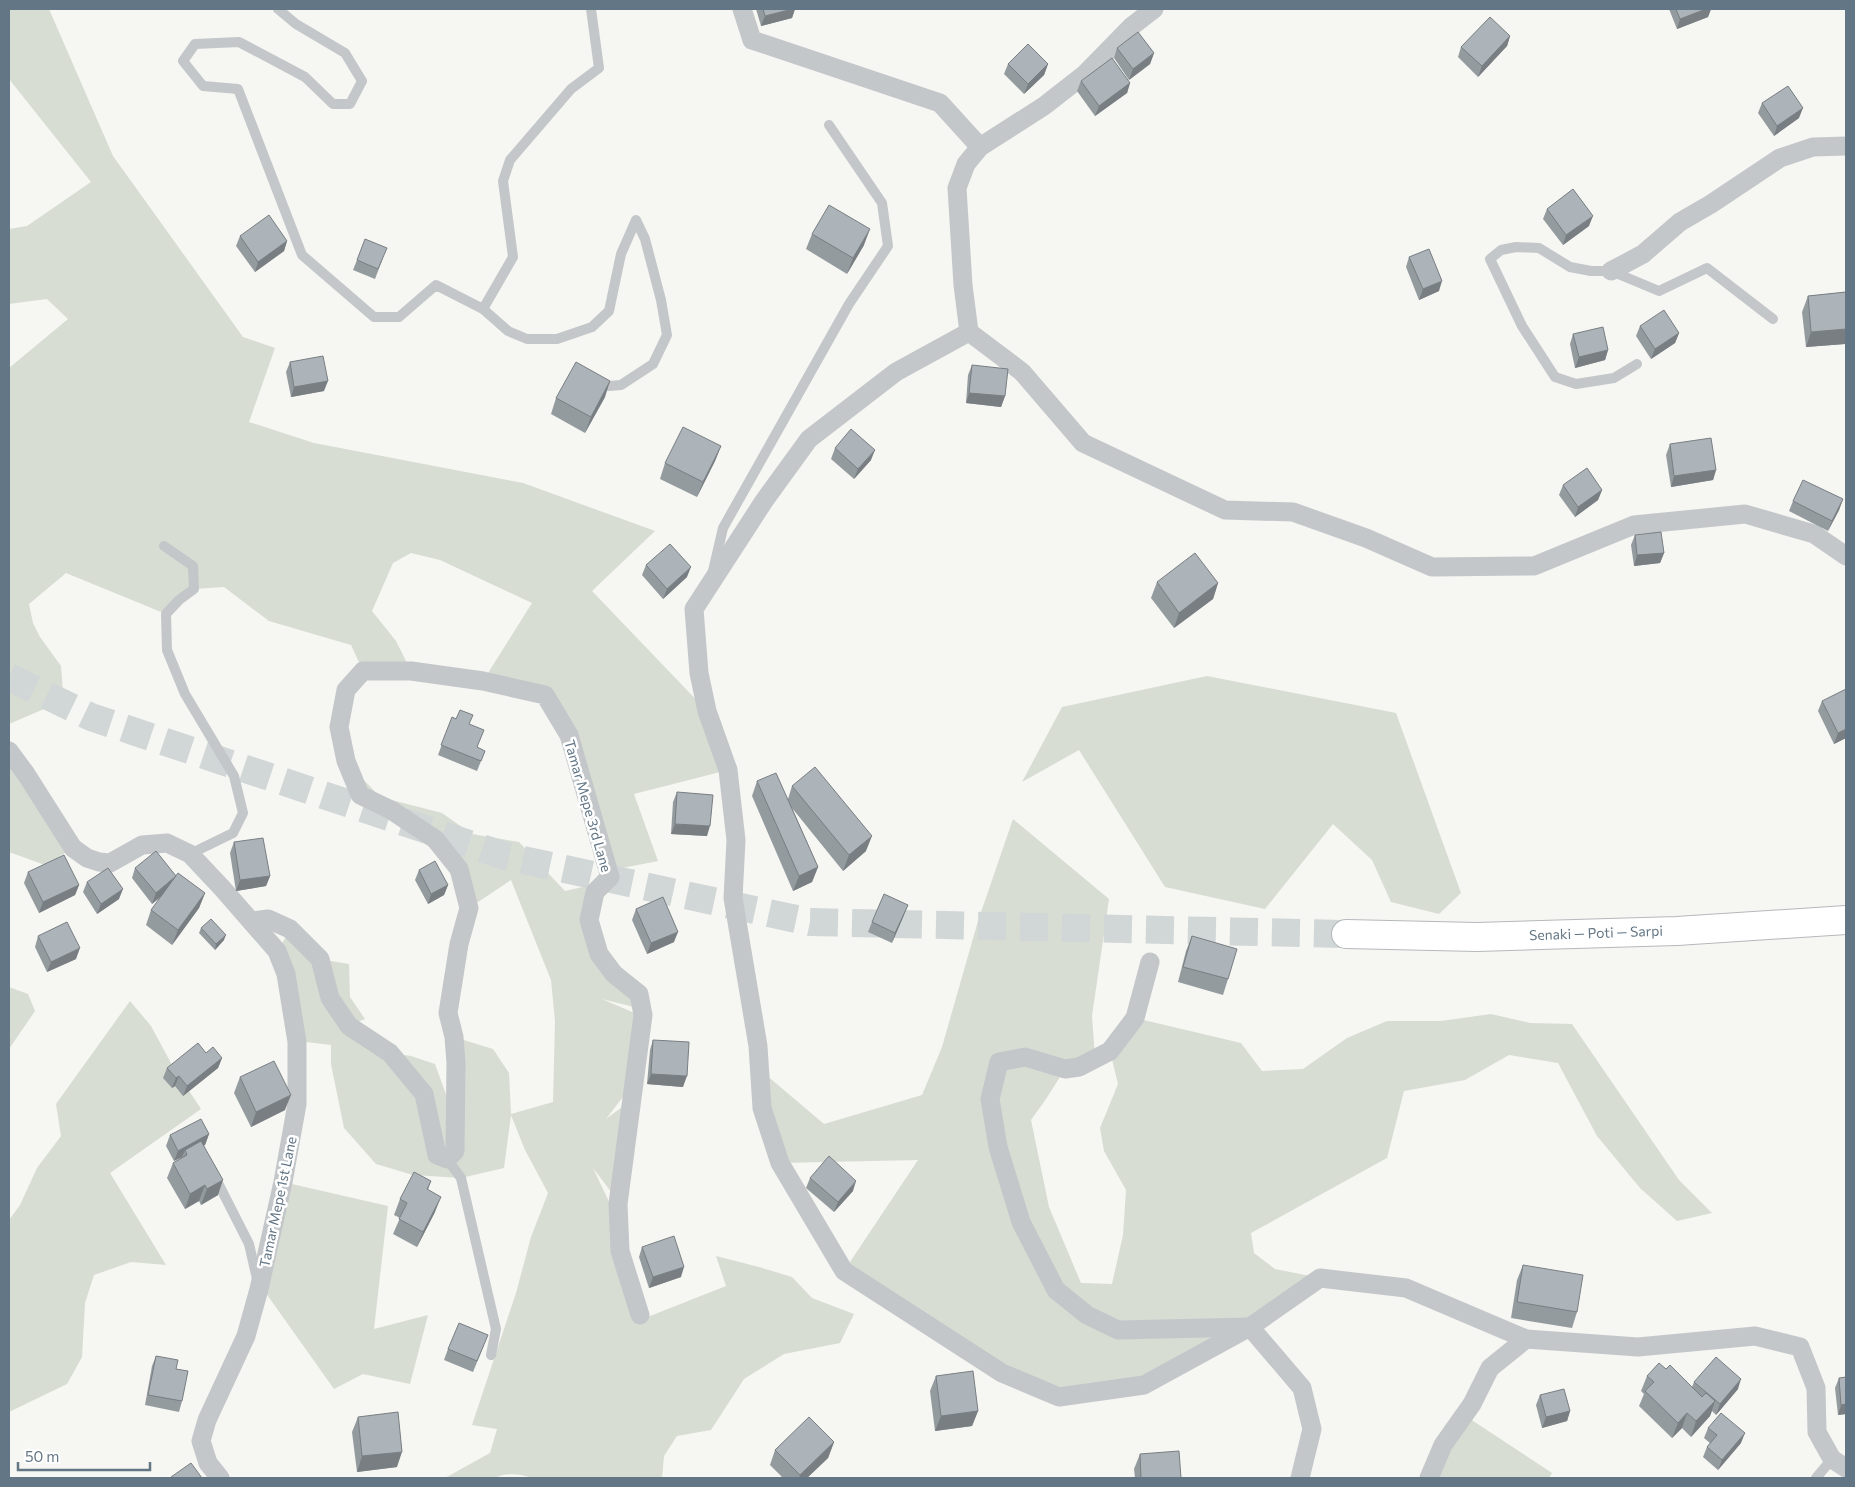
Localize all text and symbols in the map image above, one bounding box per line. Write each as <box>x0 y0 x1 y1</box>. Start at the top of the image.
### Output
street label: Tamar Mepe 3rd Lane <box>561 738 616 874</box>
street label: Senaki — Poti — Sarpi <box>1529 922 1663 943</box>
street label: Tamar Mepe 1st Lane <box>255 1135 300 1269</box>
scale bar <box>18 1440 150 1472</box>
text: 50 m <box>25 1447 59 1465</box>

